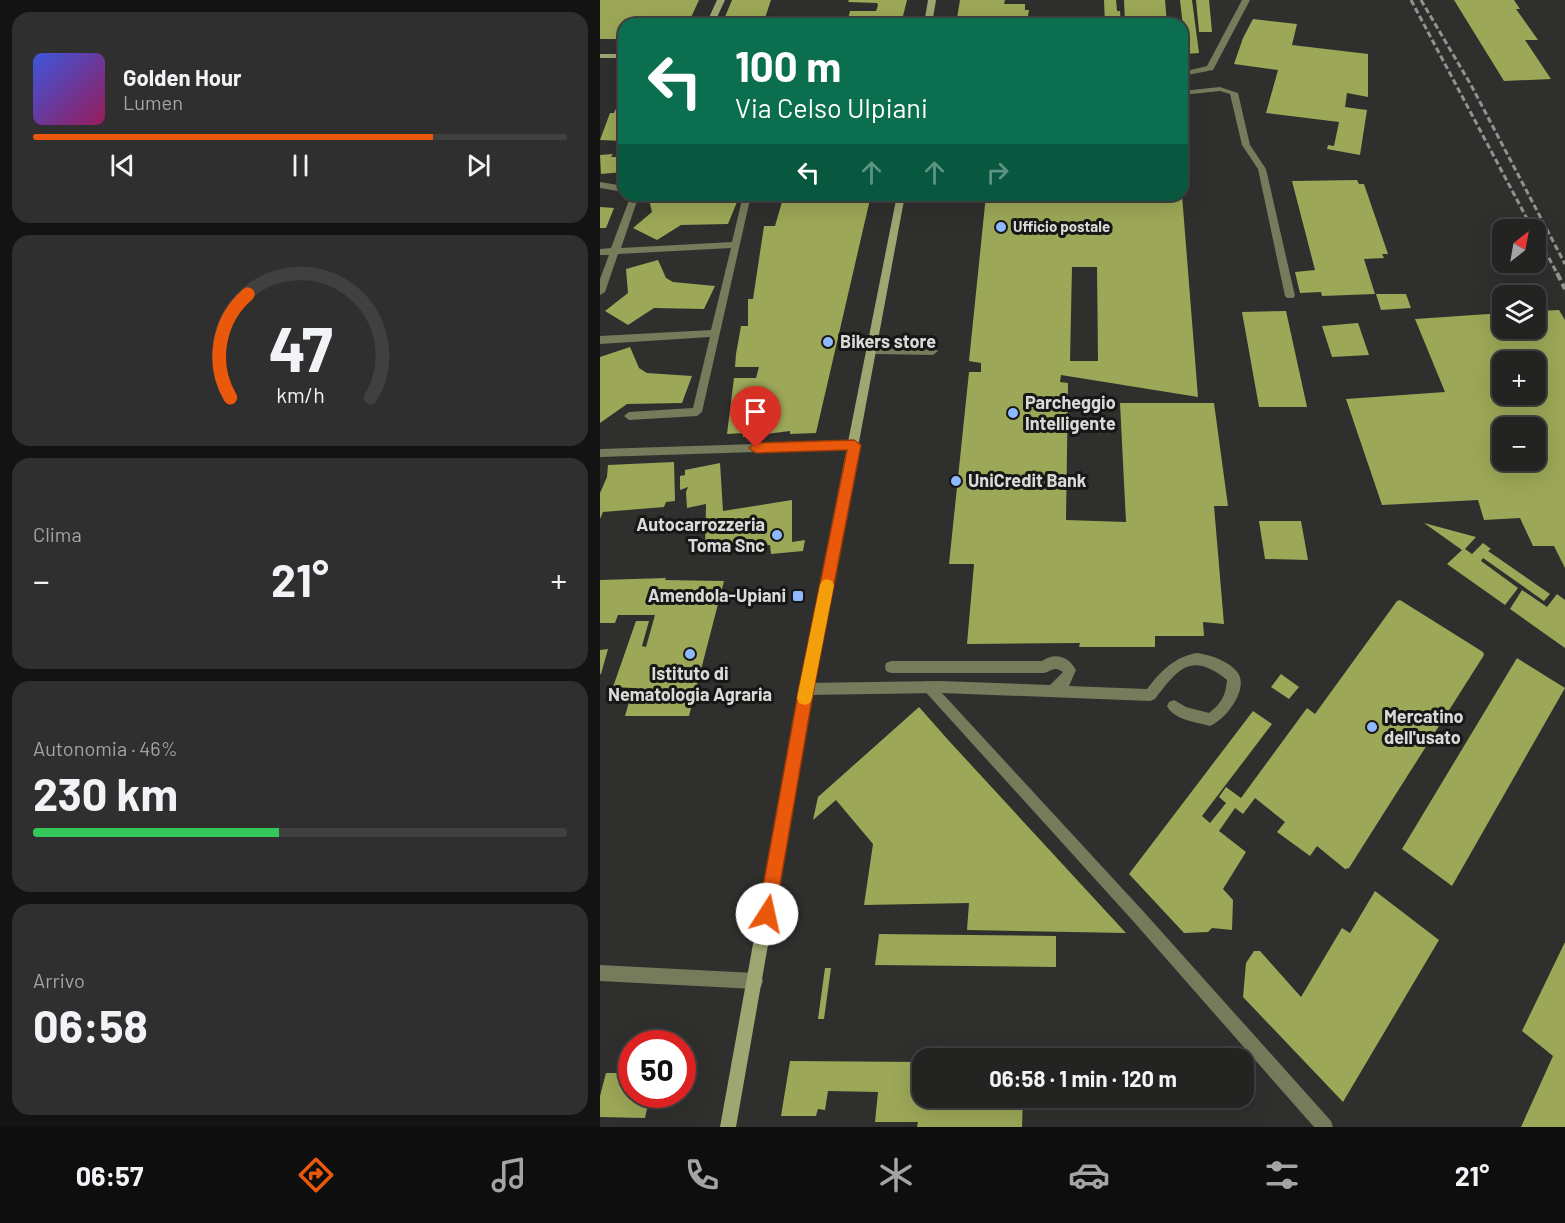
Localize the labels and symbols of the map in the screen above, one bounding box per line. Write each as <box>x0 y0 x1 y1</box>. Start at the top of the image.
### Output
place label: Ufficio postale <box>1013 217 1110 235</box>
north arrow <box>1492 219 1546 273</box>
marker: Ufficio postale <box>994 220 1008 234</box>
place label: Bikers store <box>840 330 936 352</box>
marker: Bikers store <box>821 335 835 349</box>
pin <box>730 386 781 448</box>
place label: Parcheggio Intelligente <box>1025 391 1116 434</box>
marker: Parcheggio Intelligente <box>1006 406 1020 420</box>
place label: UniCredit Bank <box>968 469 1087 491</box>
marker: UniCredit Bank <box>949 474 963 488</box>
place label: Autocarrozzeria Toma Snc <box>636 513 765 556</box>
marker: Autocarrozzeria Toma Snc <box>770 528 784 542</box>
place label: Amendola-Upiani <box>648 584 786 606</box>
marker: Amendola-Upiani <box>791 589 805 603</box>
marker: Istituto di Nematologia Agraria <box>683 647 697 661</box>
place label: Istituto di Nematologia Agraria <box>608 662 772 705</box>
place label: Mercatino dell'usato <box>1384 705 1464 748</box>
marker: Mercatino dell'usato <box>1365 720 1379 734</box>
position arrow <box>735 882 799 946</box>
speed limit sign: 50 <box>618 1030 696 1108</box>

